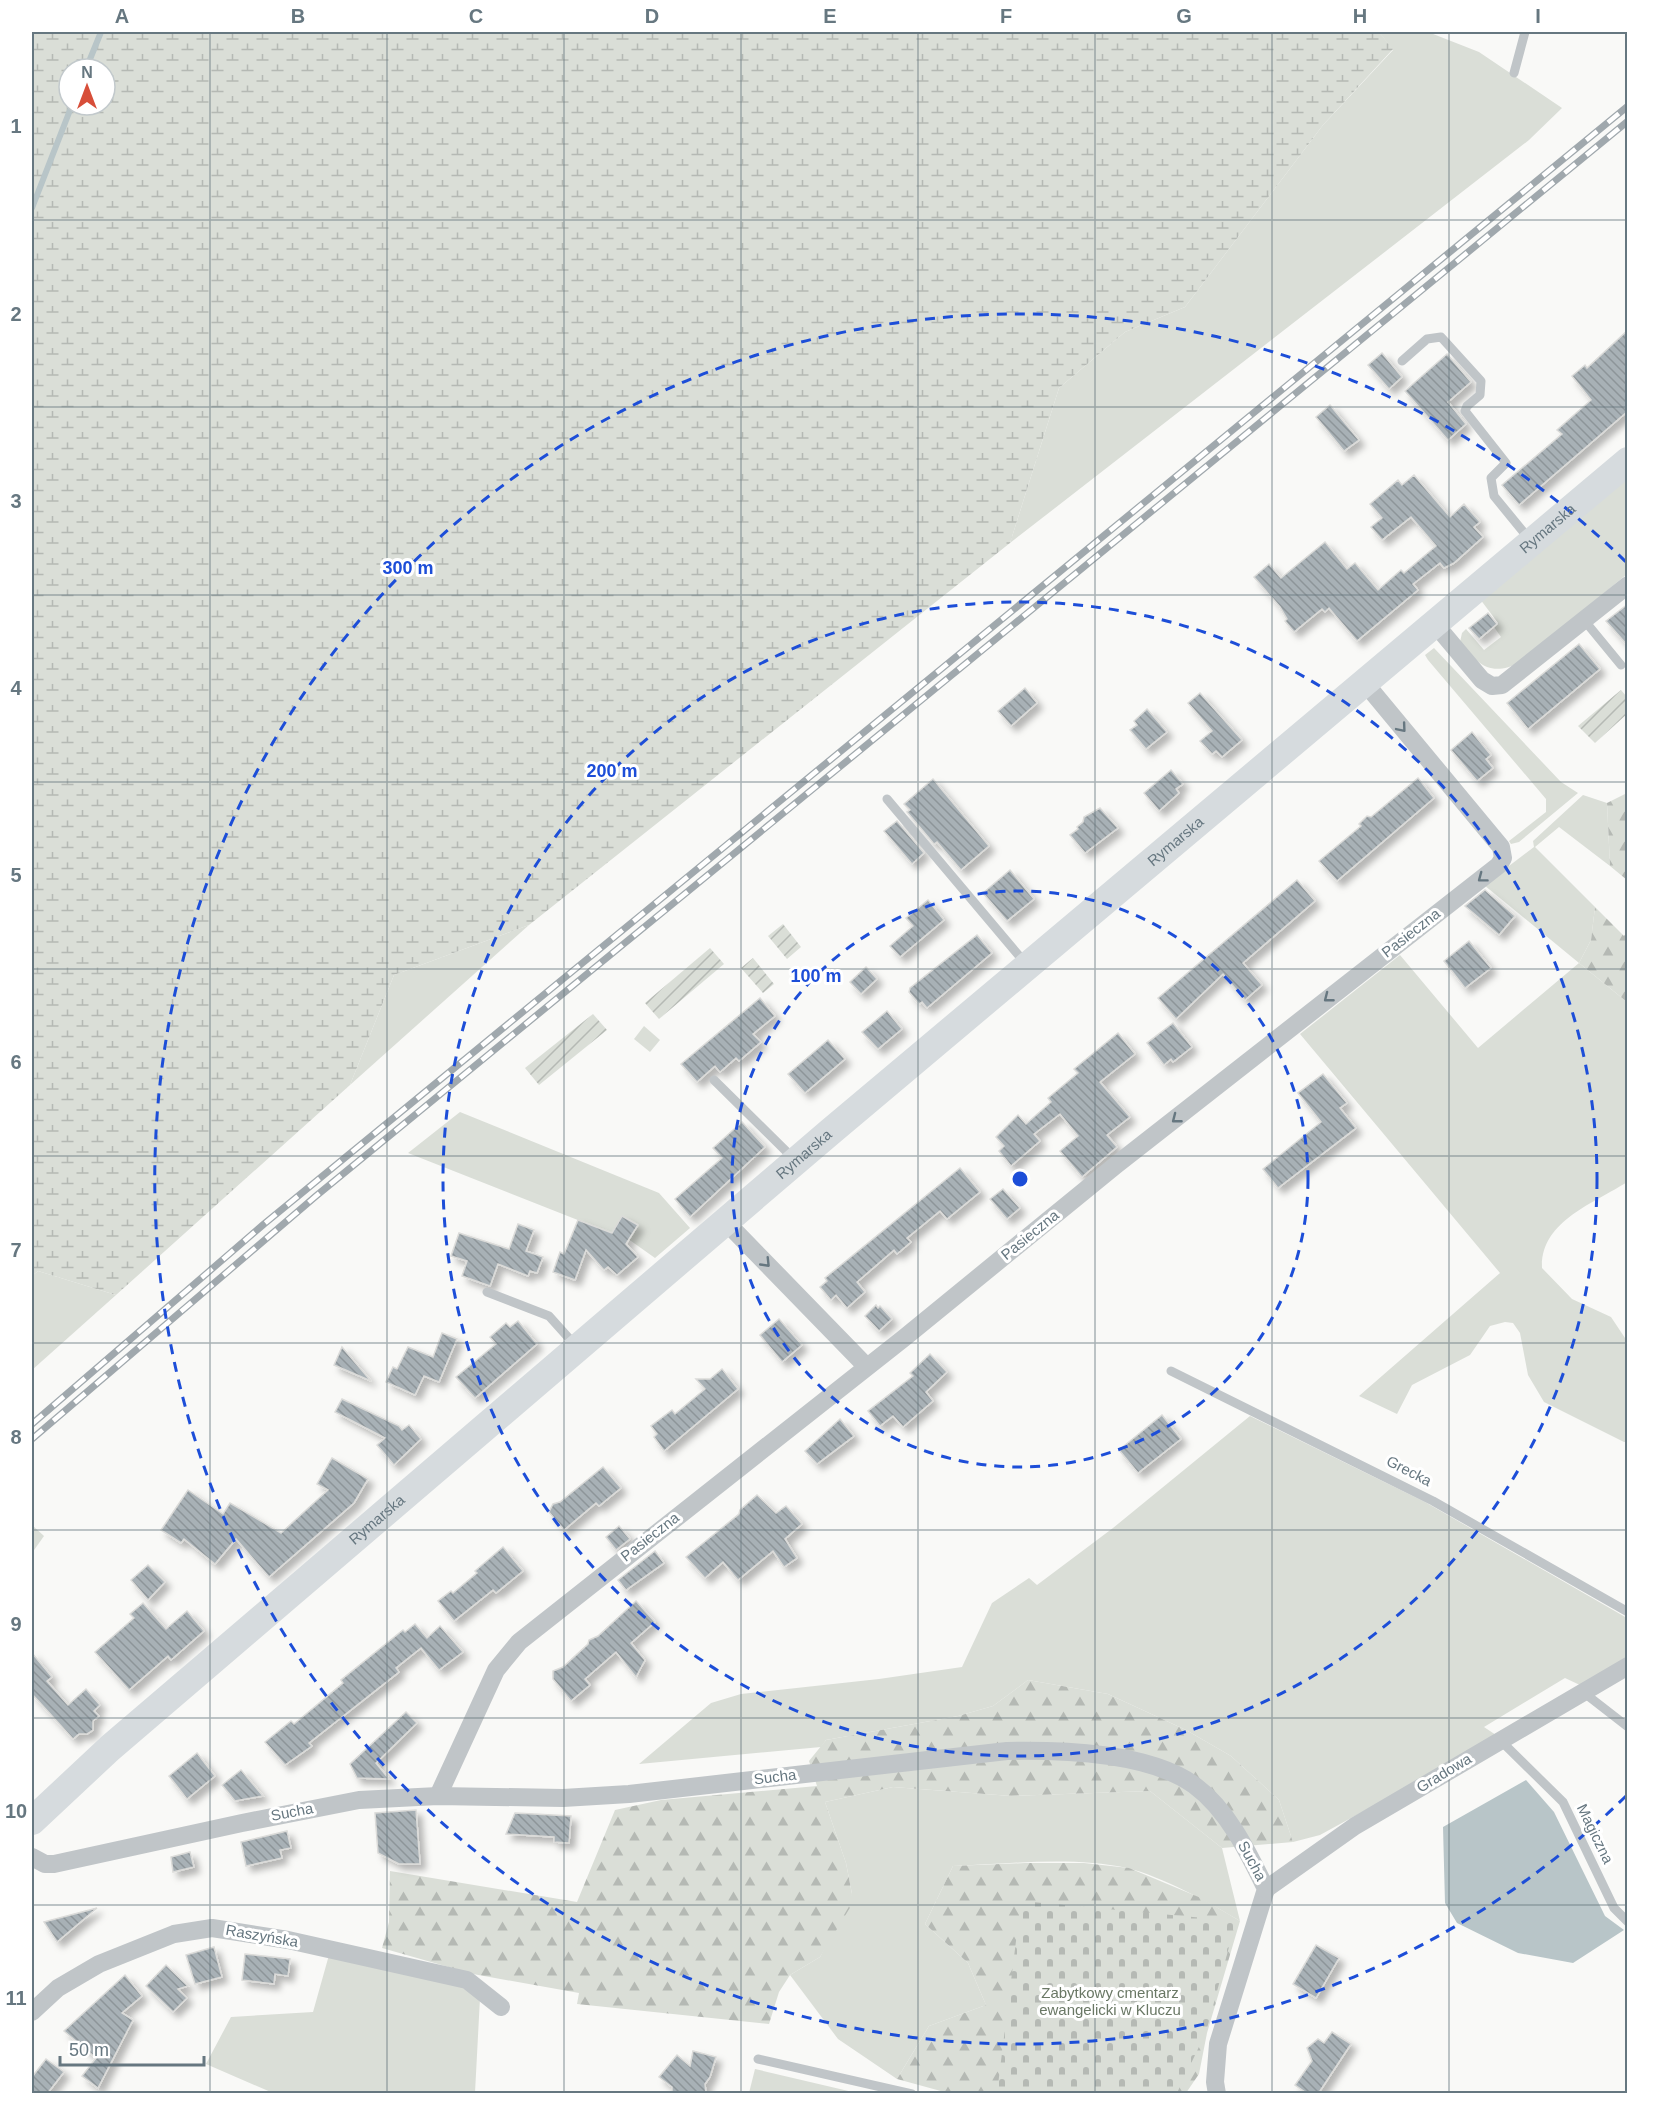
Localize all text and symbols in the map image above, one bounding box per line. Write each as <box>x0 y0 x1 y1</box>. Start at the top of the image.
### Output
text: A <box>115 5 129 27</box>
text: B <box>291 5 305 27</box>
text: C <box>469 5 483 27</box>
text: D <box>645 5 659 27</box>
text: E <box>823 5 837 27</box>
text: F <box>1000 5 1012 27</box>
text: G <box>1176 5 1192 27</box>
text: H <box>1353 5 1367 27</box>
text: I <box>1535 5 1541 27</box>
north arrow <box>57 57 117 117</box>
text: N <box>81 64 93 81</box>
text: 1 <box>10 115 22 137</box>
text: 2 <box>10 303 22 325</box>
text: 3 <box>10 490 22 512</box>
street label: Rymarska <box>1516 500 1579 556</box>
text: 300 m <box>382 558 434 578</box>
text: 4 <box>10 677 22 699</box>
one-way arrow <box>1395 722 1406 733</box>
text: 200 m <box>586 761 638 781</box>
street label: Rymarska <box>1144 812 1207 869</box>
text: 5 <box>10 864 22 886</box>
one-way arrow <box>1478 871 1489 882</box>
street label: Pasieczna <box>1378 904 1444 961</box>
text: 100 m <box>790 966 842 986</box>
one-way arrow <box>1324 990 1335 1001</box>
text: 6 <box>10 1051 22 1073</box>
one-way arrow <box>1171 1111 1182 1122</box>
street label: Rymarska <box>772 1125 835 1182</box>
centre of rings <box>1010 1169 1030 1189</box>
street label: Pasieczna <box>997 1206 1062 1263</box>
text: 7 <box>10 1239 22 1261</box>
one-way arrow <box>759 1257 770 1267</box>
text: 8 <box>10 1426 22 1448</box>
street label: Grecka <box>1384 1452 1435 1489</box>
street label: Rymarska <box>345 1490 408 1548</box>
street label: Pasieczna <box>617 1508 683 1565</box>
text: 9 <box>10 1613 22 1635</box>
street label: Gradowa <box>1413 1749 1475 1796</box>
street label: Sucha <box>753 1765 798 1788</box>
street label: Sucha <box>269 1799 315 1824</box>
text: 10 <box>5 1800 27 1822</box>
street label: Magiczna <box>1574 1801 1617 1867</box>
street label: Sucha <box>1235 1838 1270 1884</box>
street label: Raszyńska <box>224 1921 300 1950</box>
park label: Zabytkowy cmentarz ewangelicki w Kluczu <box>1039 1984 1181 2018</box>
text: 11 <box>5 1987 27 2009</box>
scale bar <box>60 2029 204 2067</box>
text: 50 m <box>69 2040 109 2060</box>

